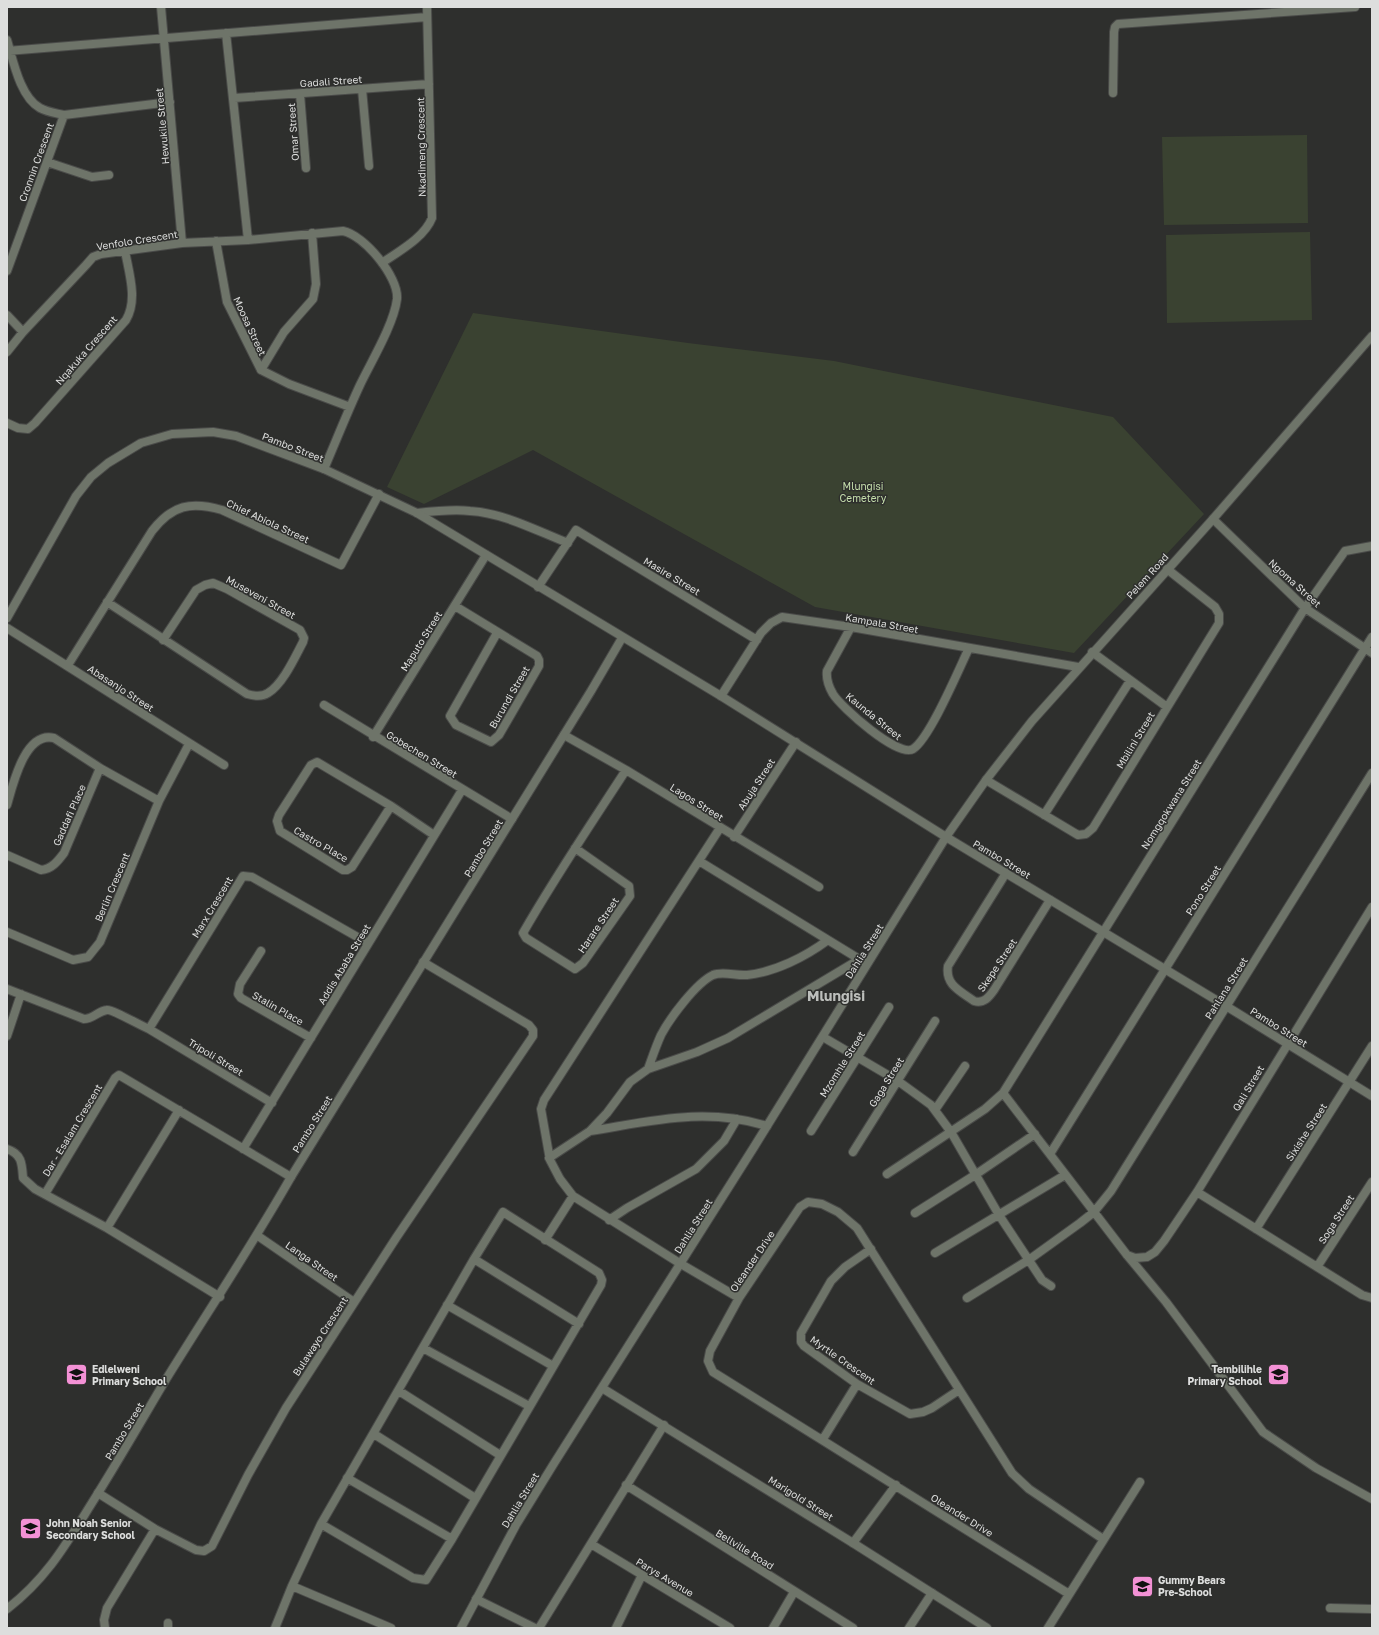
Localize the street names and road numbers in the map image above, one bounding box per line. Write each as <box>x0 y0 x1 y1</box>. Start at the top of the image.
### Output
street label: Gadali Street <box>299 73 363 89</box>
street label: Hewukile Street <box>153 87 171 165</box>
street label: Nkadimeng Crescent <box>414 97 428 197</box>
street label: Omar Street <box>285 103 301 161</box>
street label: Cronnin Crescent <box>16 121 56 203</box>
street label: Venfolo Crescent <box>95 228 179 252</box>
street label: Moosa Street <box>231 295 269 357</box>
street label: Nqakuka Crescent <box>53 313 119 387</box>
street label: Pambo Street <box>260 430 326 464</box>
street label: Chief Abiola Street <box>225 497 311 545</box>
street label: Pelem Road <box>1123 551 1171 601</box>
street label: Masire Street <box>642 554 702 598</box>
street label: Ngoma Street <box>1266 556 1324 610</box>
street label: Museveni Street <box>224 573 298 621</box>
street label: Maputo Street <box>398 609 444 673</box>
street label: Kampala Street <box>844 611 920 635</box>
street label: Abasanjo Street <box>86 662 156 714</box>
street label: Burundi Street <box>486 664 532 730</box>
street label: Kaunda Street <box>844 690 904 742</box>
street label: Mbilini Street <box>1113 709 1157 771</box>
street label: Gobechen Street <box>384 728 460 780</box>
street label: Abuja Street <box>735 756 777 812</box>
street label: Nomgqokwana Street <box>1138 757 1204 851</box>
street label: Lagos Street <box>668 781 726 823</box>
street label: Gaddafi Place <box>50 782 88 848</box>
street label: Pambo Street <box>461 817 505 879</box>
street label: Castro Place <box>292 824 350 864</box>
street label: Pambo Street <box>971 837 1033 881</box>
street label: Berlin Crescent <box>92 851 132 923</box>
street label: Pono Street <box>1183 863 1223 917</box>
street label: Marx Crescent <box>189 874 235 940</box>
street label: Harare Street <box>575 895 621 955</box>
street label: Dahlia Street <box>842 921 886 981</box>
street label: Addis Ababa Street <box>315 922 373 1006</box>
street label: Skepe Street <box>975 936 1019 994</box>
street label: Pahlana Street <box>1202 955 1250 1021</box>
street label: Stalin Place <box>250 989 306 1028</box>
street label: Pambo Street <box>1248 1005 1310 1049</box>
street label: Mzomhle Street <box>817 1029 867 1099</box>
street label: Tripoli Street <box>186 1036 246 1078</box>
street label: Gaga Street <box>866 1055 906 1109</box>
street label: Qali Street <box>1230 1063 1266 1113</box>
street label: Dar - Esalam Crescent <box>40 1082 104 1178</box>
street label: Pambo Street <box>290 1093 334 1155</box>
street label: Sixishe Street <box>1283 1101 1329 1163</box>
street label: Soga Street <box>1316 1192 1356 1246</box>
street label: Dahlia Street <box>671 1196 715 1256</box>
street label: Oleander Drive <box>727 1228 777 1294</box>
street label: Langa Street <box>283 1238 341 1284</box>
street label: Bulawayo Crescent <box>290 1294 350 1378</box>
street label: Myrtle Crescent <box>808 1333 878 1387</box>
street label: Pambo Street <box>102 1400 146 1462</box>
street label: Dahlia Street <box>499 1470 541 1530</box>
street label: Marigold Street <box>766 1473 836 1523</box>
street label: Oleander Drive <box>929 1491 996 1539</box>
street label: Bellville Road <box>714 1526 776 1572</box>
street label: Parys Avenue <box>634 1555 696 1599</box>

